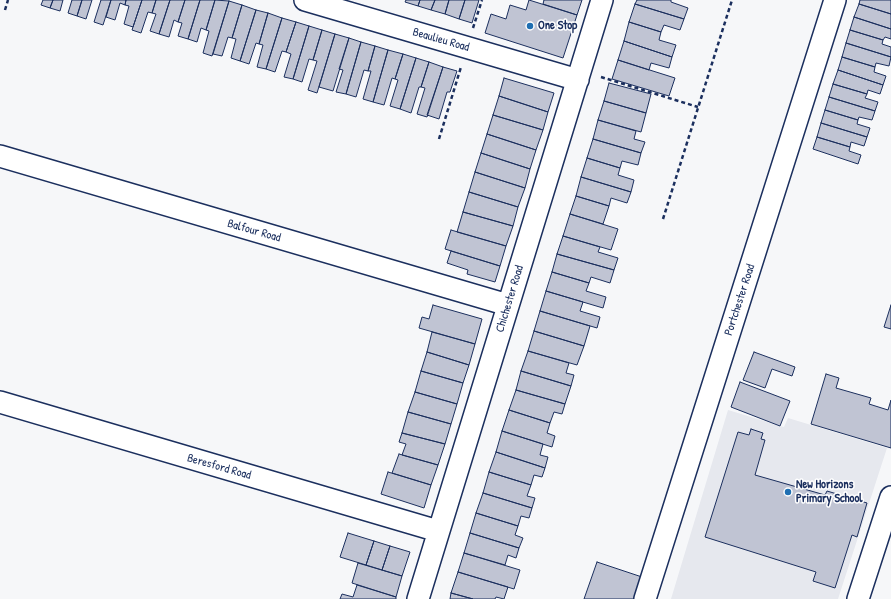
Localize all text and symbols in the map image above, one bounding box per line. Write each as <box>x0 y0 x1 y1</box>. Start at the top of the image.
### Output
place label: One Stop <box>538 19 577 33</box>
marker: One Stop <box>525 21 535 31</box>
street label: Beaulieu Road <box>411 25 471 55</box>
street label: Balfour Road <box>226 217 282 245</box>
street label: Portchester Road <box>722 262 758 338</box>
street label: Chichester Road <box>493 264 527 334</box>
street label: Beresford Road <box>185 451 253 483</box>
place label: New Horizons Primary School <box>796 478 862 506</box>
marker: New Horizons Primary School <box>783 487 793 497</box>

